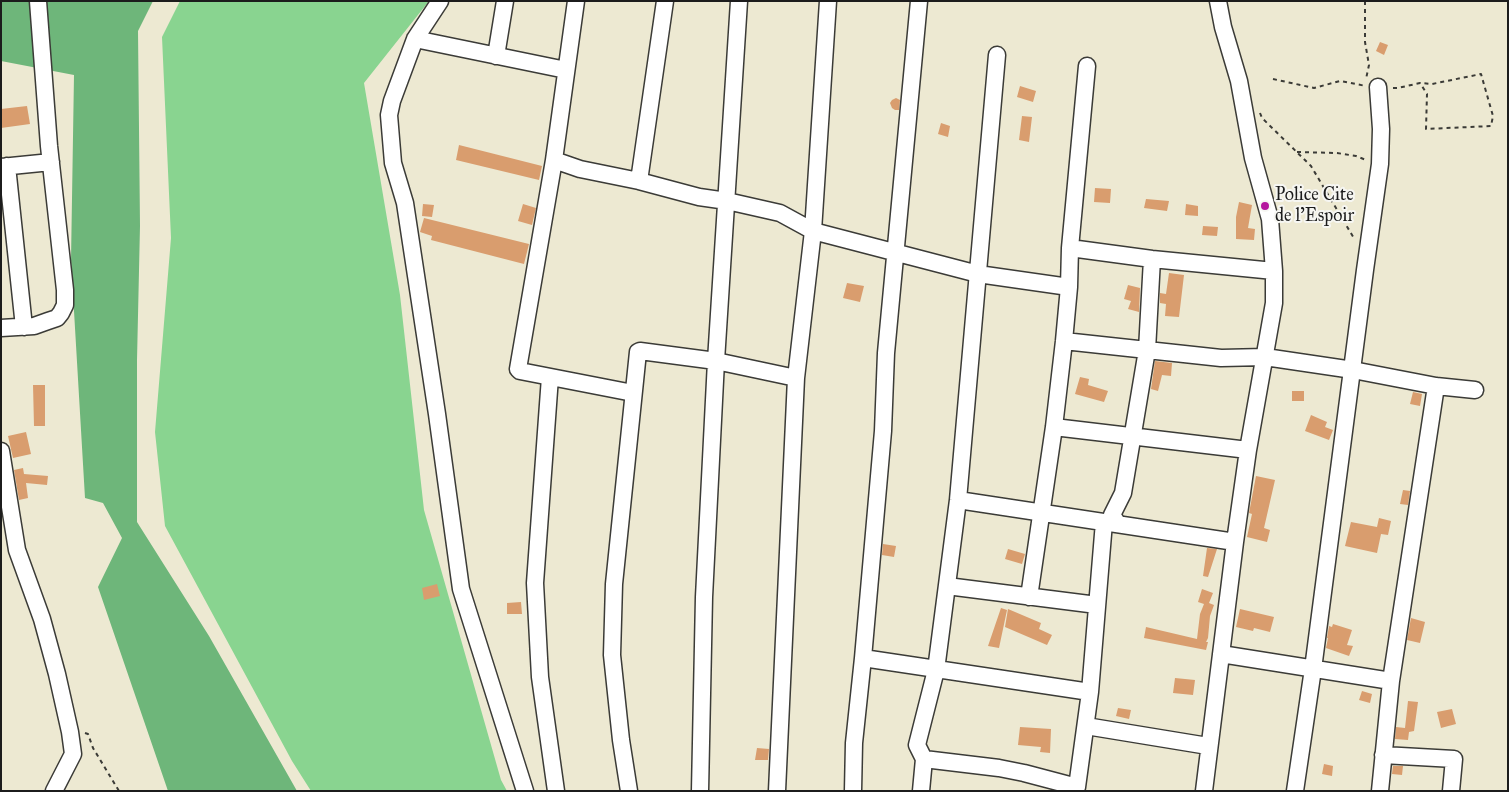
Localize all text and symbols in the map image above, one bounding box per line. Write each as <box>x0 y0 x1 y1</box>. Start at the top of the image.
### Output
place label: Police Cite de l'Espoir <box>1275 185 1354 228</box>
marker: Police Cite de l'Espoir <box>1259 200 1271 212</box>

